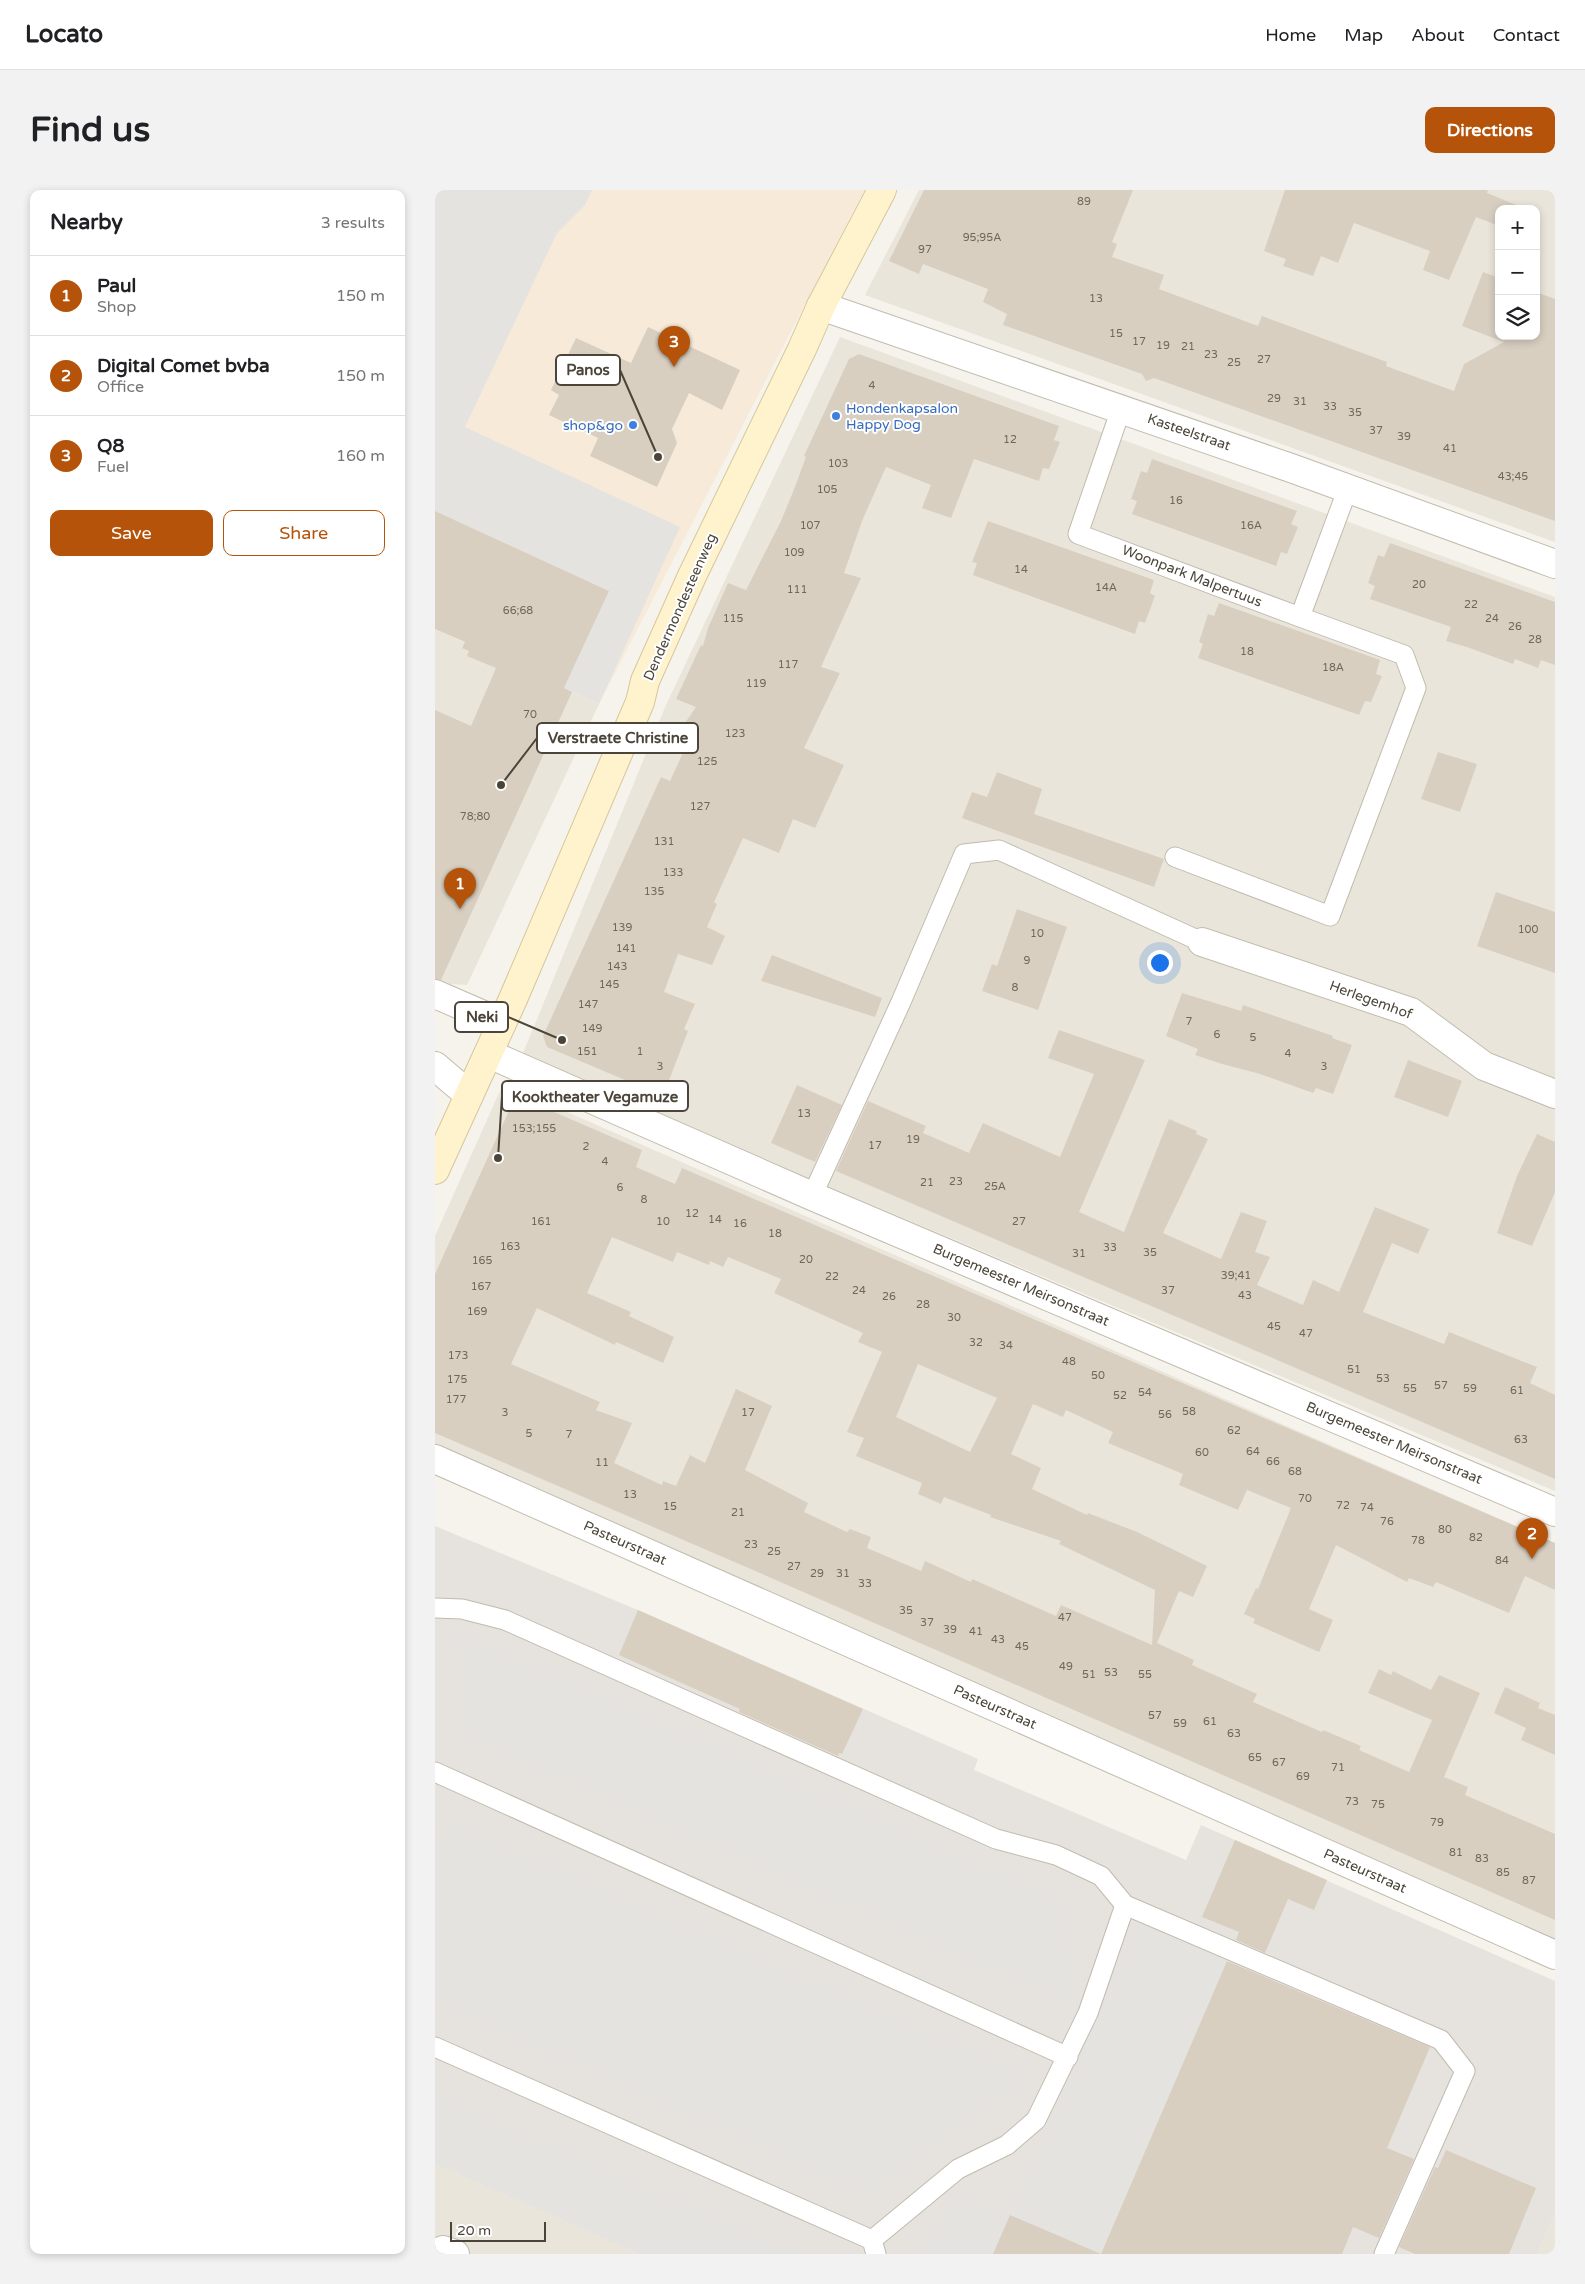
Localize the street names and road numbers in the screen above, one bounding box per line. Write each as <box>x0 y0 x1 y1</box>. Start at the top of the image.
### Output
street label: Kasteelstraat <box>1145 410 1233 454</box>
street label: Dendermondesteenweg <box>640 531 720 683</box>
street label: Woonpark Malpertuus <box>1120 541 1265 611</box>
street label: Herlegemhof <box>1327 977 1415 1023</box>
street label: Burgemeester Meirsonstraat <box>930 1240 1112 1330</box>
street label: Burgemeester Meirsonstraat <box>1303 1398 1485 1488</box>
street label: Pasteurstraat <box>581 1517 670 1569</box>
street label: Pasteurstraat <box>951 1681 1040 1733</box>
street label: Pasteurstraat <box>1321 1845 1410 1897</box>

